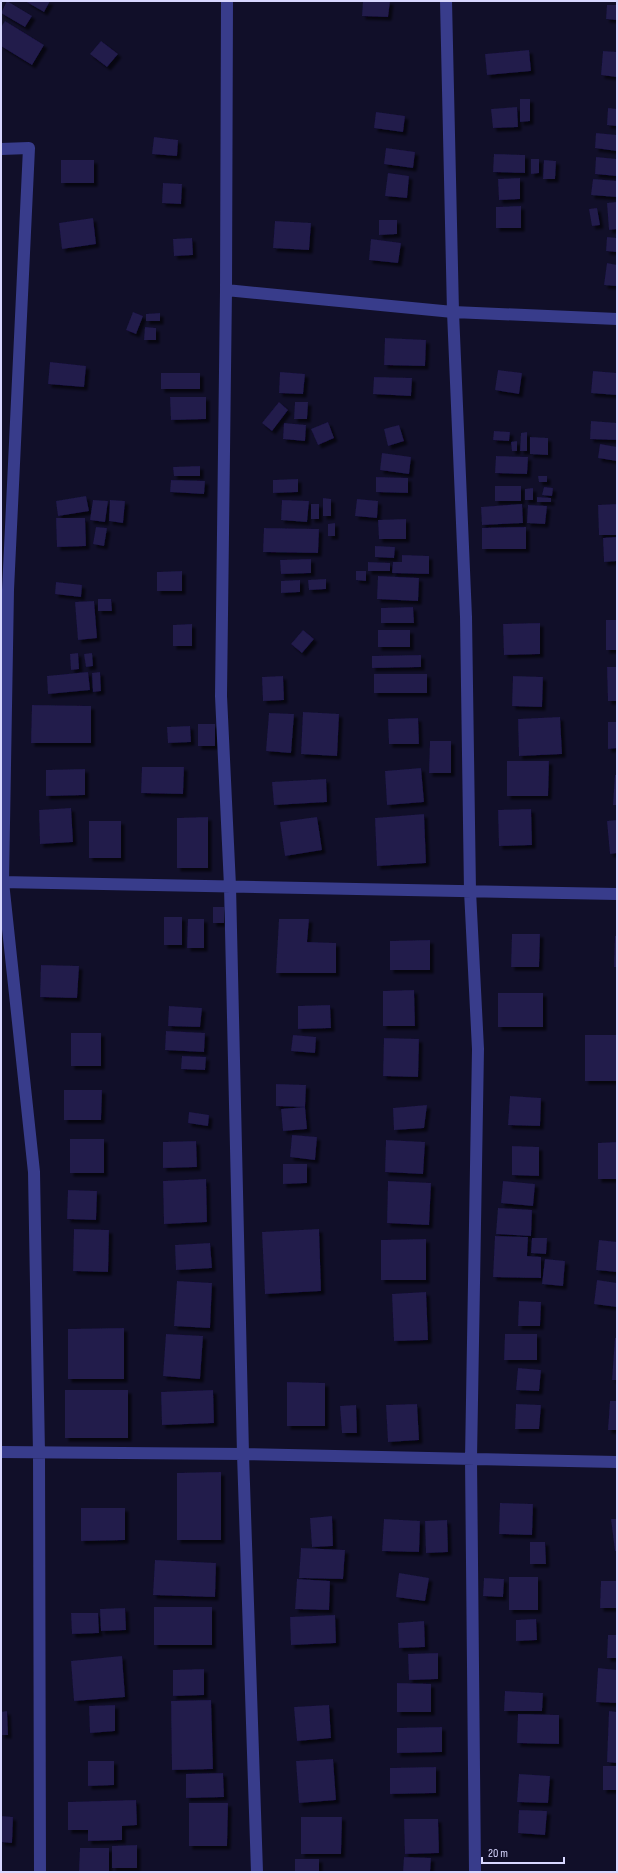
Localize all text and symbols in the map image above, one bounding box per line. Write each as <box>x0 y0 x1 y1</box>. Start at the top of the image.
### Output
scale bar <box>482 1839 564 1865</box>
text: 20 m <box>488 1846 508 1861</box>

